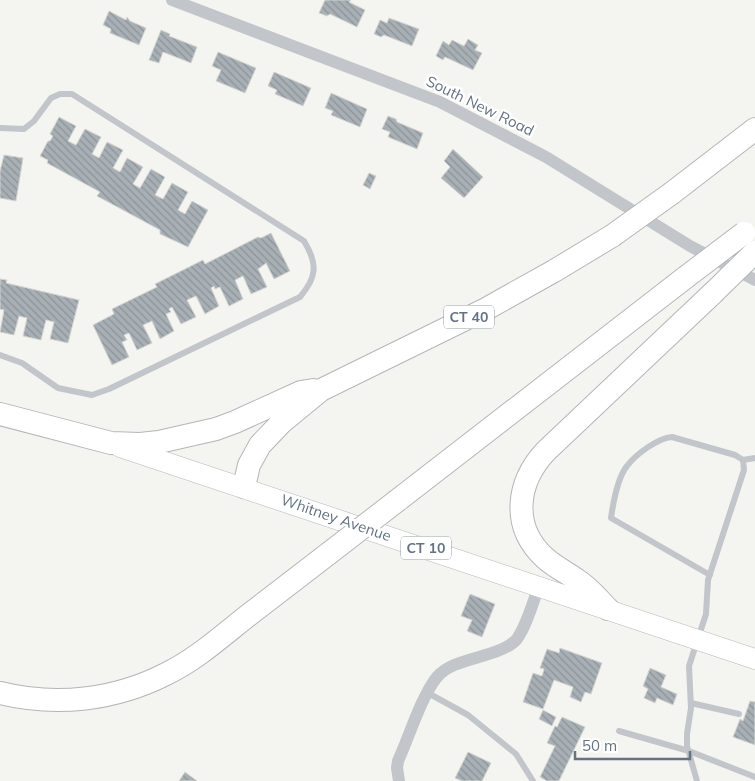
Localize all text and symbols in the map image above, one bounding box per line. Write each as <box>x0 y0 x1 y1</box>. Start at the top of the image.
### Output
street label: South New Road <box>423 71 537 140</box>
road number: CT 40 <box>444 306 494 328</box>
street label: Whitney Avenue <box>279 490 394 545</box>
road number: CT 10 <box>401 536 451 560</box>
scale bar <box>575 728 690 760</box>
text: 50 m <box>582 736 617 755</box>

